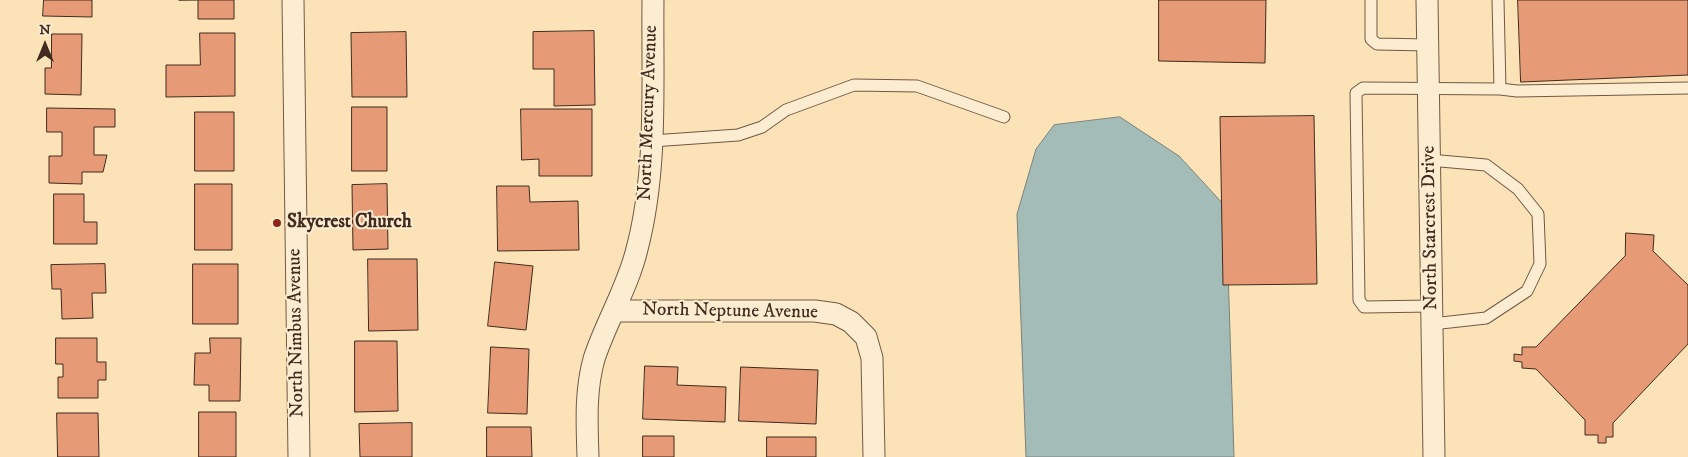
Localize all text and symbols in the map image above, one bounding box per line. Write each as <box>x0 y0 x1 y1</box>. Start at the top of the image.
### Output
north arrow <box>20 20 70 70</box>
text: N <box>39 21 51 39</box>
street label: North Mercury Avenue <box>635 25 663 201</box>
street label: North Starcrest Drive <box>1418 146 1444 310</box>
place label: Skycrest Church <box>287 212 412 234</box>
marker: Skycrest Church <box>271 217 283 229</box>
street label: North Nimbus Avenue <box>284 248 310 418</box>
street label: North Neptune Avenue <box>642 299 818 325</box>

